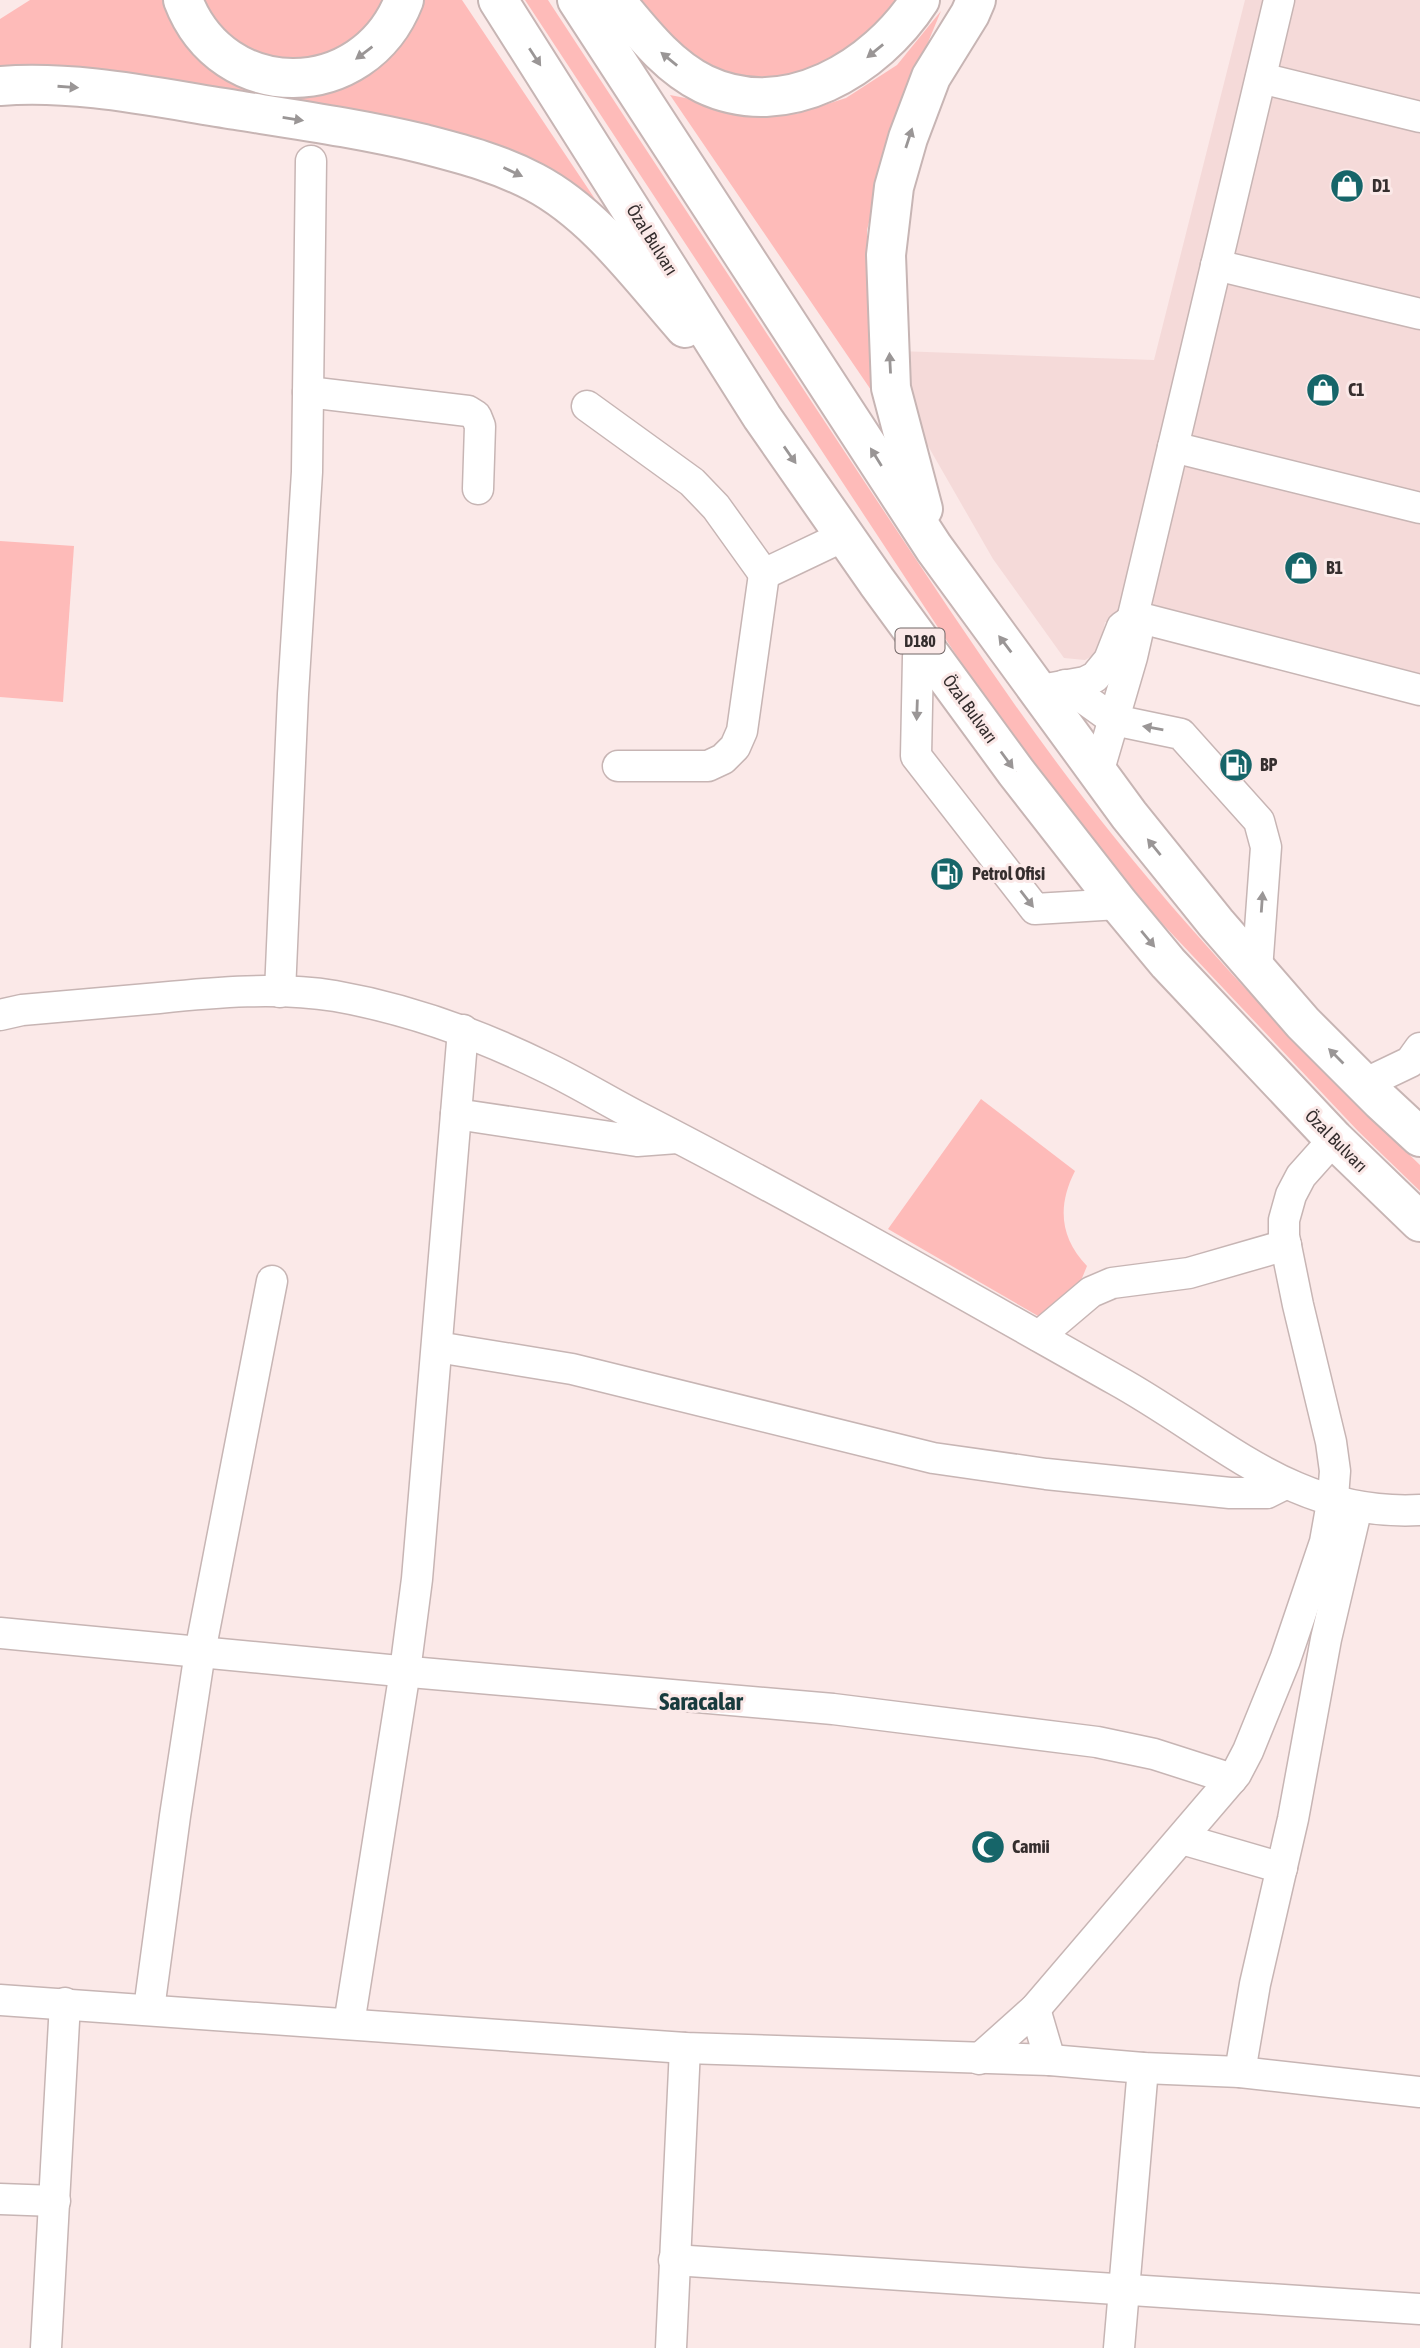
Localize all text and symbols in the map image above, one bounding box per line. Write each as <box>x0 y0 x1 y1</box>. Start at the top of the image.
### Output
one-way arrow <box>866 43 883 58</box>
one-way arrow <box>355 46 373 60</box>
one-way arrow <box>528 48 541 67</box>
one-way arrow <box>660 51 678 66</box>
one-way arrow <box>57 82 79 93</box>
one-way arrow <box>282 114 304 125</box>
one-way arrow <box>904 127 915 148</box>
one-way arrow <box>503 167 523 178</box>
shop icon: D1 <box>1328 167 1366 205</box>
place label: D1 <box>1372 175 1391 196</box>
street label: Özal Bulvarı <box>622 200 682 279</box>
one-way arrow <box>884 352 895 374</box>
shop icon: C1 <box>1304 371 1342 409</box>
place label: C1 <box>1348 379 1365 400</box>
one-way arrow <box>783 446 797 464</box>
one-way arrow <box>869 447 882 467</box>
shop icon: B1 <box>1282 549 1320 587</box>
place label: B1 <box>1326 557 1343 578</box>
road number: D180 <box>895 628 944 654</box>
one-way arrow <box>998 635 1012 653</box>
street label: Özal Bulvarı <box>939 670 1002 747</box>
one-way arrow <box>911 699 923 721</box>
one-way arrow <box>1142 722 1164 733</box>
fuel station icon: BP <box>1217 746 1255 784</box>
one-way arrow <box>1000 751 1014 769</box>
place label: BP <box>1260 754 1278 775</box>
one-way arrow <box>1147 838 1162 856</box>
fuel station icon: Petrol Ofisi <box>928 855 966 893</box>
place label: Petrol Ofisi <box>972 863 1045 884</box>
one-way arrow <box>1020 890 1035 908</box>
one-way arrow <box>1257 891 1268 913</box>
one-way arrow <box>1140 930 1155 947</box>
one-way arrow <box>1327 1047 1344 1064</box>
street label: Özal Bulvarı <box>1301 1105 1372 1176</box>
district label: Saracalar <box>659 1688 744 1715</box>
mosque icon: Camii <box>969 1828 1007 1866</box>
place label: Camii <box>1012 1836 1050 1857</box>

